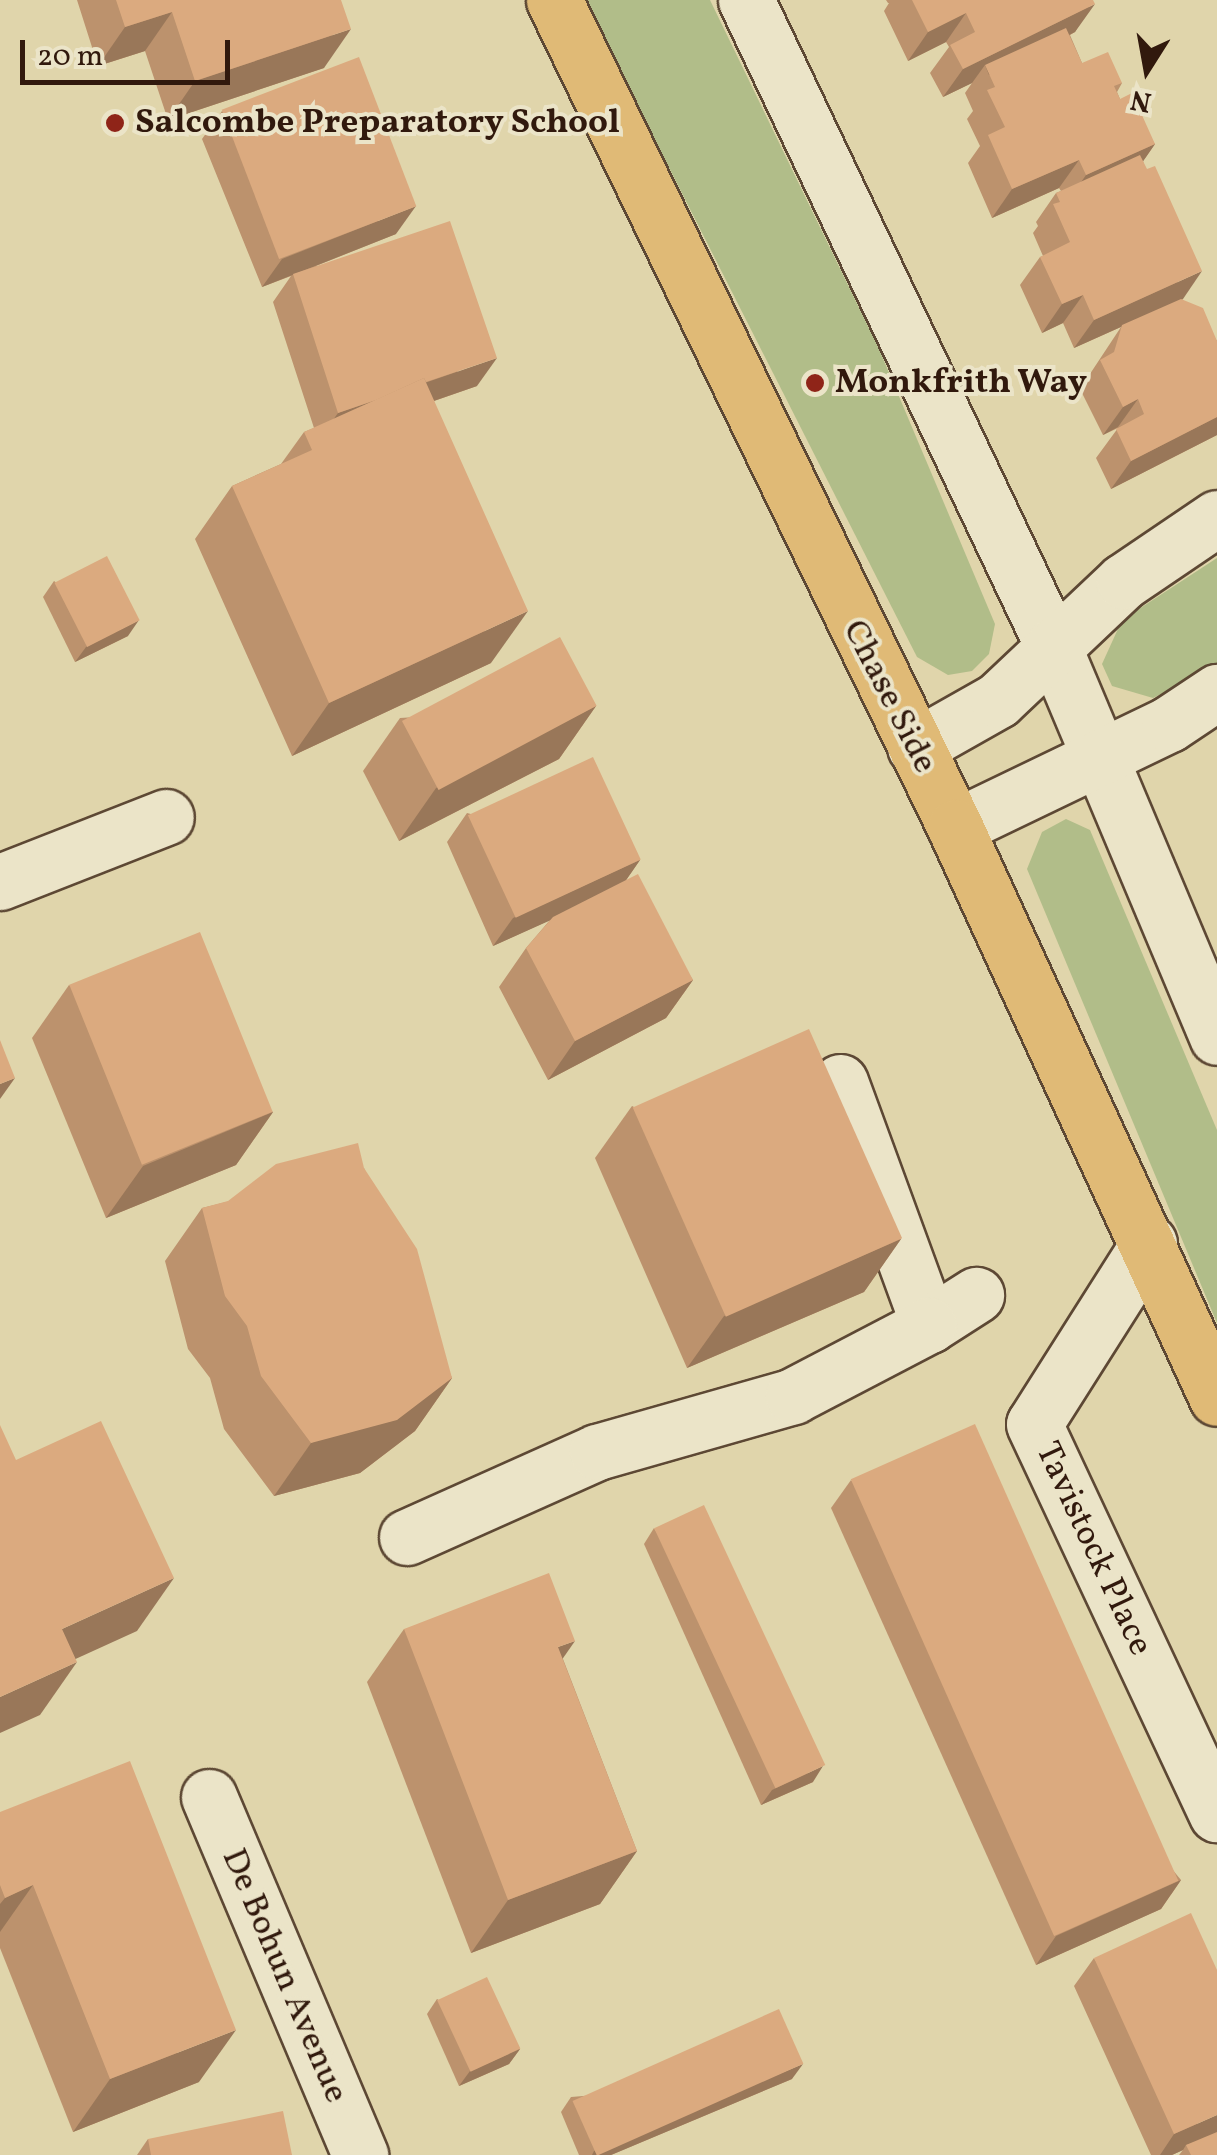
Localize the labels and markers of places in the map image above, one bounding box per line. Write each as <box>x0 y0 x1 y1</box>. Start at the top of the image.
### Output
place label: Salcombe Preparatory School <box>135 102 620 144</box>
marker: Salcombe Preparatory School <box>104 112 126 134</box>
place label: Monkfrith Way <box>835 362 1088 404</box>
marker: Monkfrith Way <box>804 372 826 394</box>

